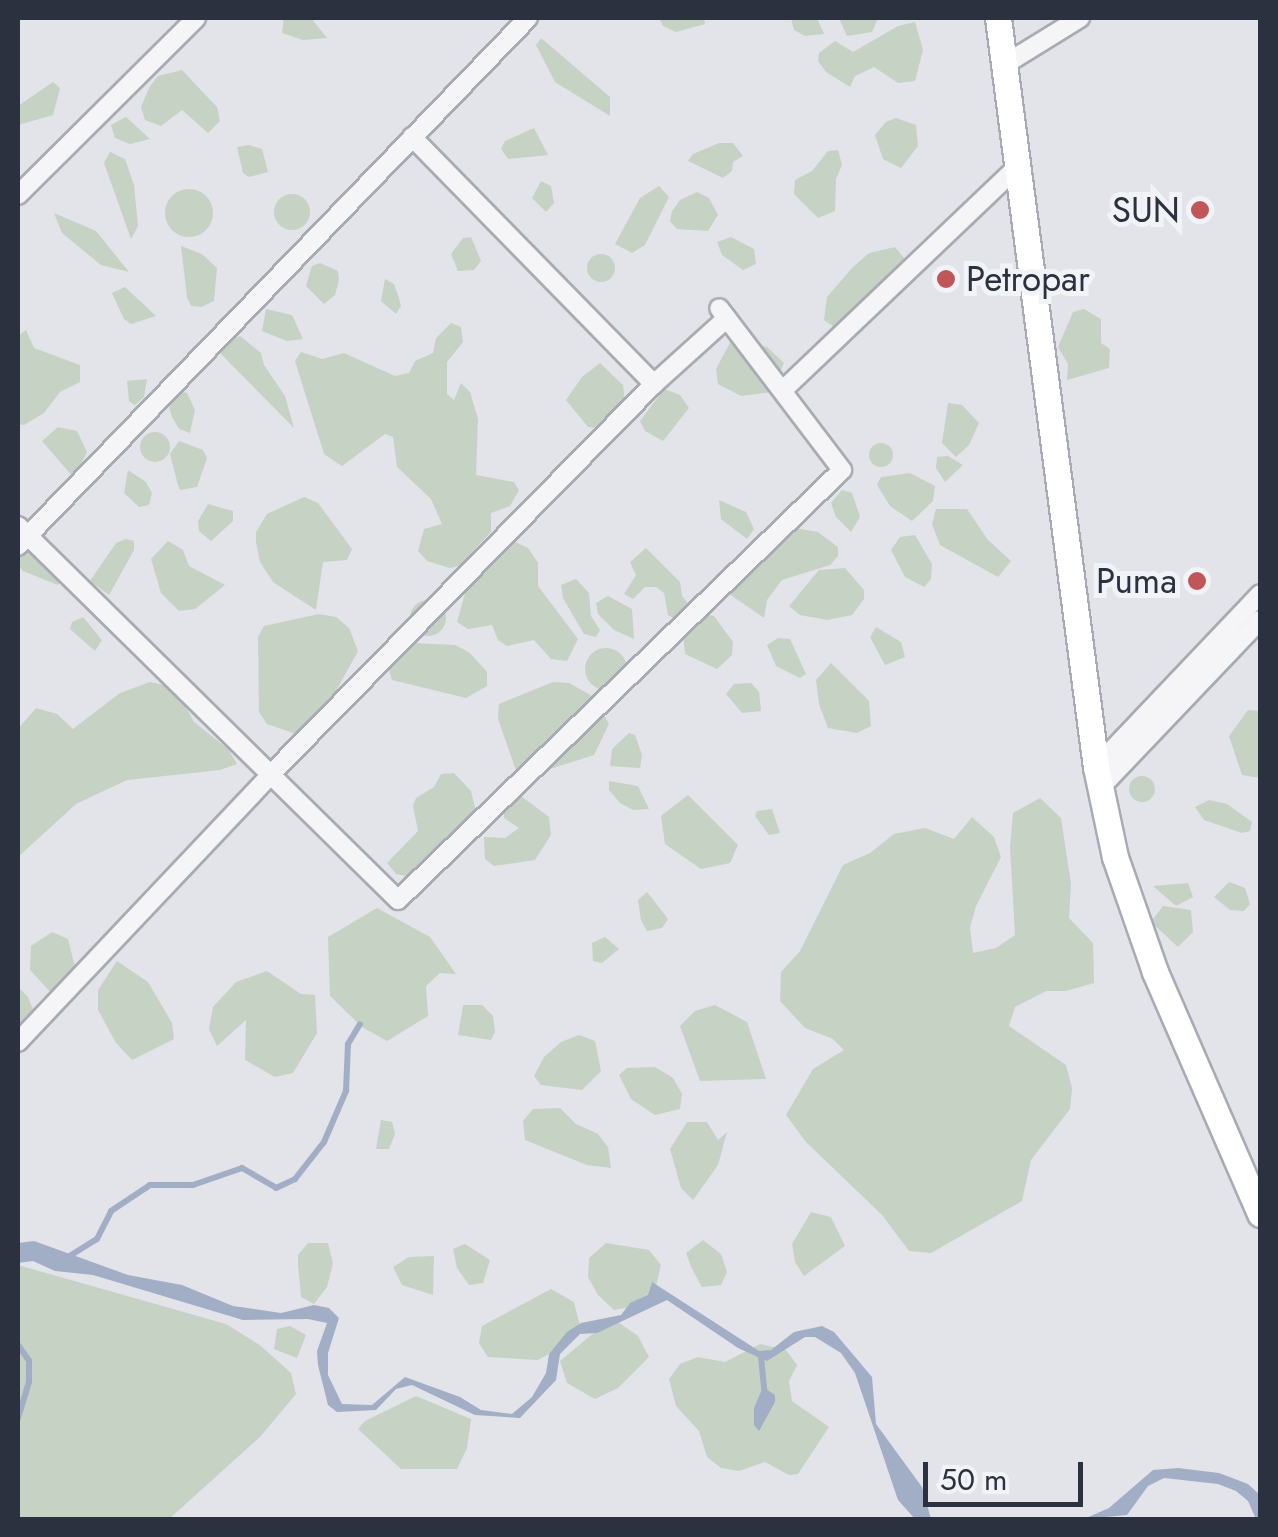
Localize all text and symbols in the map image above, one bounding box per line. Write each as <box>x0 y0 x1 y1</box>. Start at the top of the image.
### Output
place label: SUN <box>1112 189 1180 231</box>
marker: SUN <box>1189 199 1211 221</box>
place label: Petropar <box>966 258 1090 300</box>
marker: Petropar <box>935 268 957 290</box>
place label: Puma <box>1096 560 1177 602</box>
marker: Puma <box>1186 570 1208 592</box>
scale bar <box>928 1442 1088 1504</box>
text: 50 m <box>940 1458 1007 1501</box>

